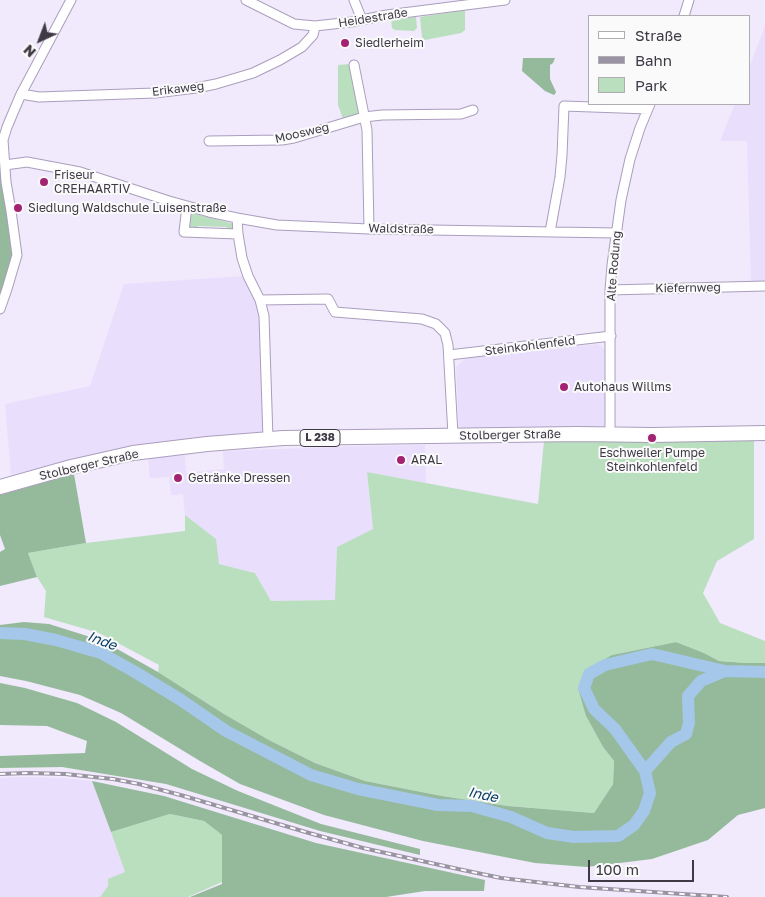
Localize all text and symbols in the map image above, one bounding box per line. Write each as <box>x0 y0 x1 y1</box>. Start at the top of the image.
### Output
street label: Heidestraße <box>337 5 409 31</box>
north arrow <box>15 15 65 65</box>
legend <box>588 15 750 105</box>
text: Straße <box>635 26 682 44</box>
place label: Siedlerheim <box>355 36 424 50</box>
marker: Siedlerheim <box>339 37 351 49</box>
text: N <box>20 41 39 61</box>
text: Bahn <box>635 51 672 69</box>
text: Park <box>635 76 667 94</box>
street label: Erikaweg <box>151 79 205 99</box>
street label: Moosweg <box>274 120 330 146</box>
place label: Friseur CREHAARTIV <box>54 168 130 196</box>
marker: Friseur CREHAARTIV <box>38 176 50 188</box>
place label: Siedlung Waldschule Luisenstraße <box>28 201 226 215</box>
marker: Siedlung Waldschule Luisenstraße <box>12 202 24 214</box>
street label: Waldstraße <box>368 221 434 237</box>
street label: Alte Rodung <box>604 230 624 302</box>
street label: Kiefernweg <box>655 280 721 296</box>
street label: Steinkohlenfeld <box>484 333 576 359</box>
place label: Autohaus Willms <box>574 380 671 394</box>
marker: Autohaus Willms <box>558 381 570 393</box>
street label: Stolberger Straße <box>459 427 561 443</box>
road number: L 238 <box>300 429 340 446</box>
marker: Eschweiler Pumpe Steinkohlenfeld <box>646 432 658 444</box>
place label: Eschweiler Pumpe Steinkohlenfeld <box>599 446 705 474</box>
street label: Stolberger Straße <box>38 447 140 483</box>
place label: ARAL <box>411 453 442 467</box>
marker: ARAL <box>395 454 407 466</box>
place label: Getränke Dressen <box>188 471 290 485</box>
marker: Getränke Dressen <box>172 472 184 484</box>
water label: Inde <box>85 628 119 654</box>
water label: Inde <box>467 784 499 806</box>
scale bar <box>590 850 696 882</box>
text: 100 m <box>596 860 639 878</box>

